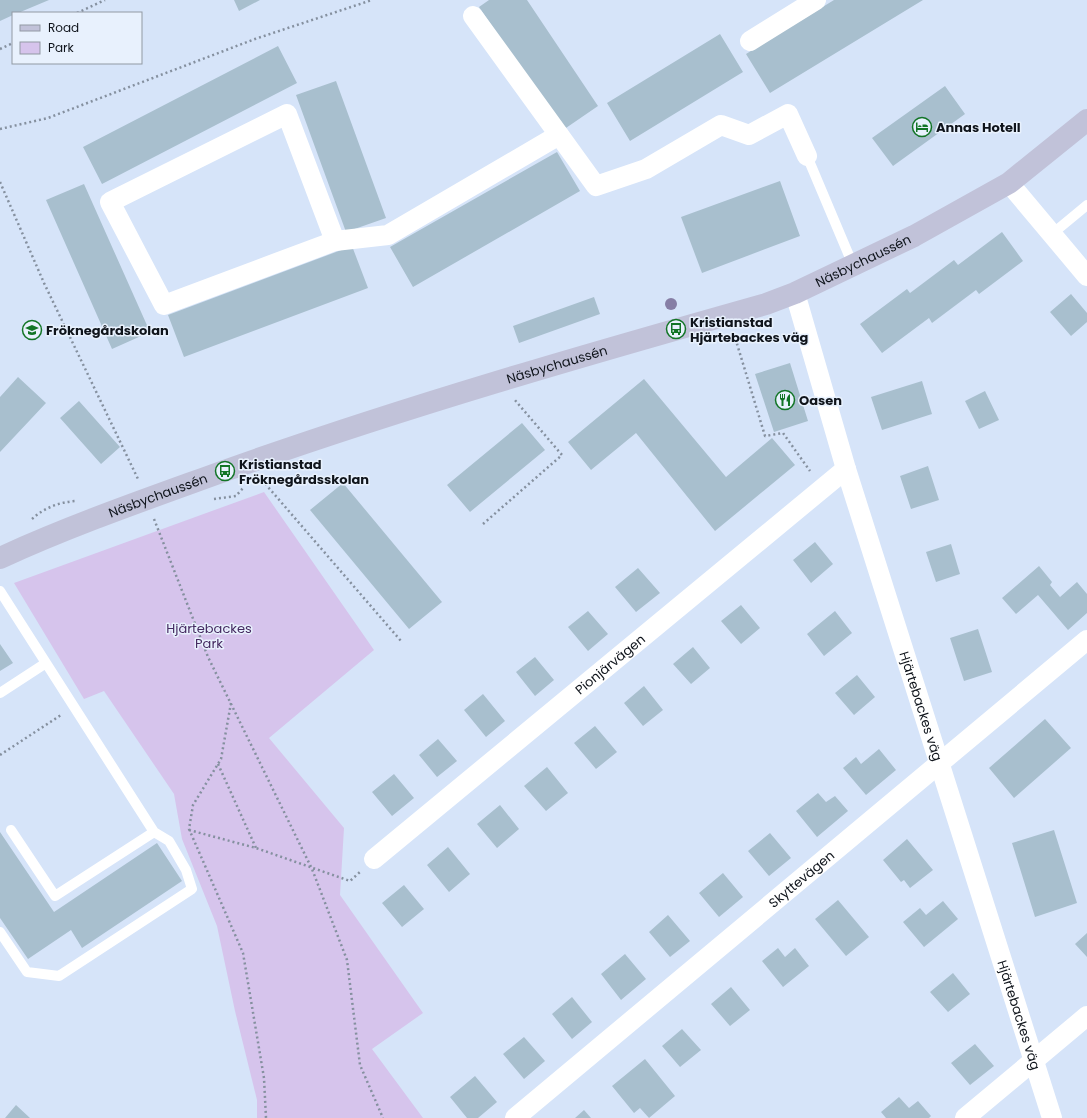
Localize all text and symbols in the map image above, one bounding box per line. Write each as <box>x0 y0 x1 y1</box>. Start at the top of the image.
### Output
legend <box>12 12 142 64</box>
text: Road <box>48 19 79 36</box>
text: Park <box>48 39 75 56</box>
hotel icon: Annas Hotell <box>911 116 933 138</box>
place label: Annas Hotell <box>936 118 1021 137</box>
street label: Näsbychaussén <box>812 229 914 292</box>
place label: Kristianstad Hjärtebackes väg <box>690 313 809 347</box>
bus stop icon: Kristianstad Hjärtebackes väg <box>665 318 687 340</box>
school or university icon: Fröknegårdskolan <box>21 319 43 341</box>
place label: Fröknegårdskolan <box>46 321 169 340</box>
street label: Näsbychaussén <box>504 340 609 388</box>
restaurant icon: Oasen <box>774 389 796 411</box>
place label: Oasen <box>799 391 842 410</box>
place label: Kristianstad Fröknegårdsskolan <box>239 455 369 489</box>
bus stop icon: Kristianstad Fröknegårdsskolan <box>214 460 236 482</box>
street label: Näsbychaussén <box>106 468 210 522</box>
park label: Hjärtebackes Park <box>166 619 252 653</box>
street label: Pionjärvägen <box>571 630 649 699</box>
street label: Hjärtebackes väg <box>895 649 948 763</box>
street label: Skyttevägen <box>764 846 838 912</box>
street label: Hjärtebackes väg <box>993 958 1046 1072</box>

